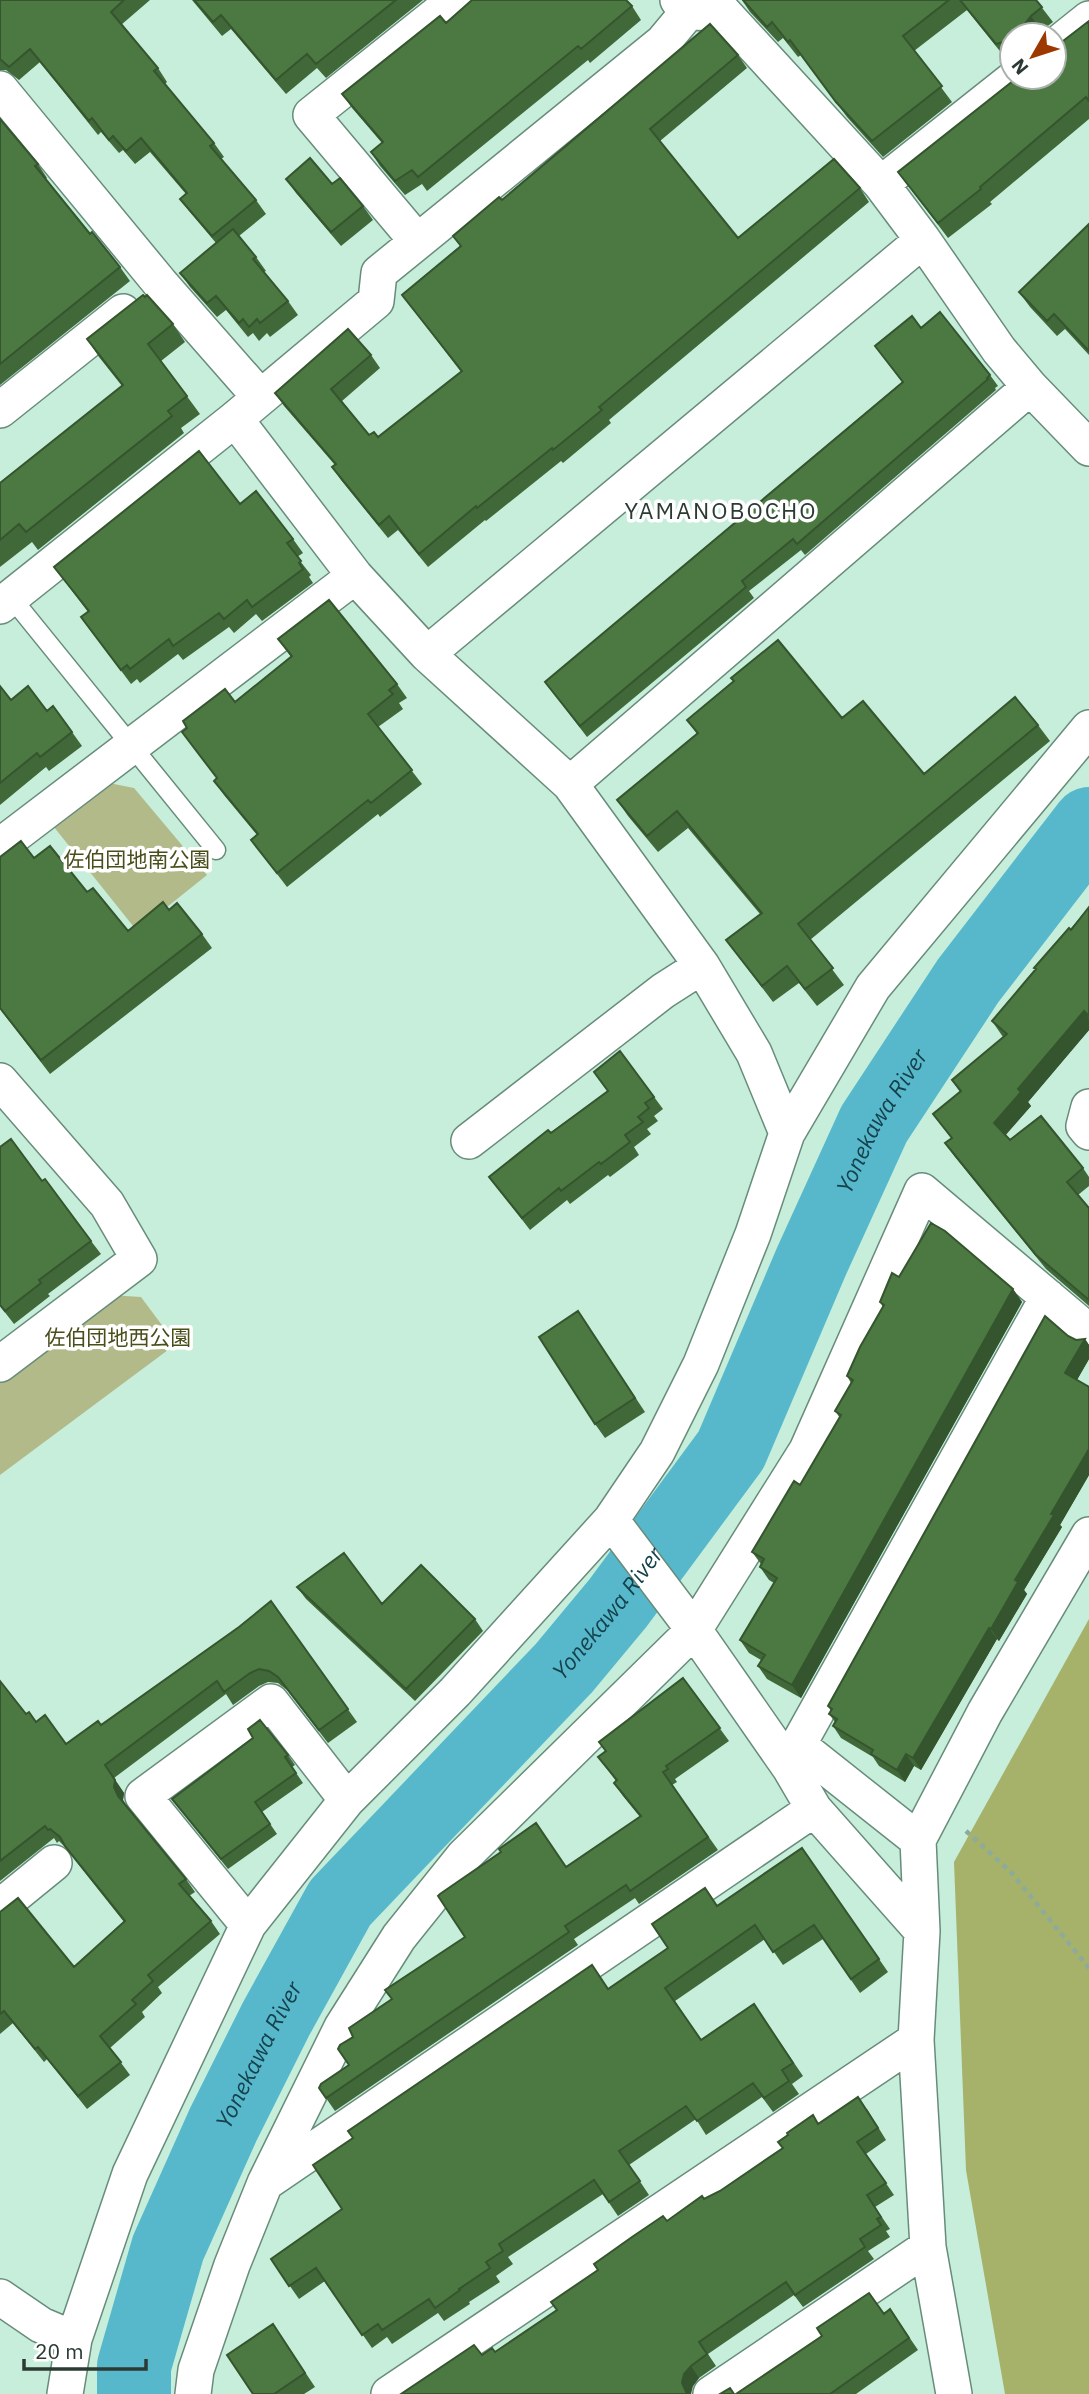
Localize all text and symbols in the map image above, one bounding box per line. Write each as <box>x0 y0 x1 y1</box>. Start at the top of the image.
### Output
north arrow <box>998 21 1068 91</box>
text: N <box>1006 54 1033 80</box>
district label: YAMANOBOCHO <box>624 495 818 525</box>
park label: 佐伯団地南公園 <box>64 845 211 873</box>
water label: Yonekawa River <box>828 1042 934 1198</box>
park label: 佐伯団地西公園 <box>45 1323 192 1351</box>
water label: Yonekawa River <box>545 1540 669 1686</box>
water label: Yonekawa River <box>208 1975 308 2133</box>
scale bar <box>24 2328 147 2372</box>
text: 20 m <box>35 2337 84 2365</box>

